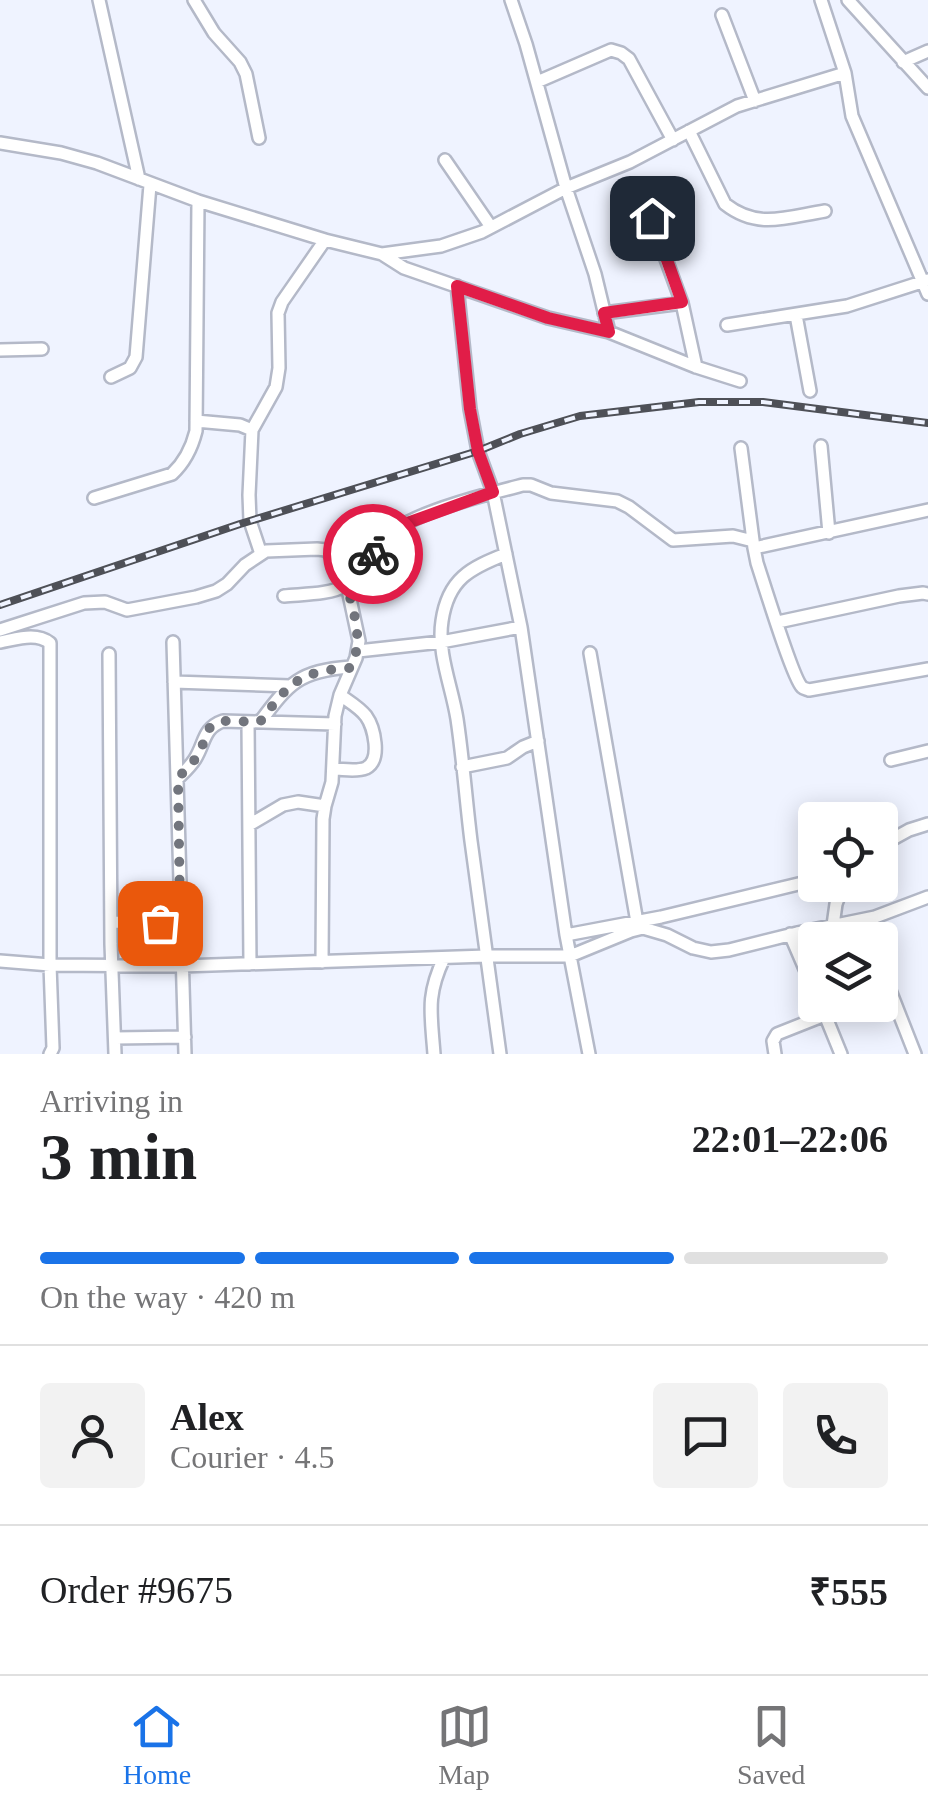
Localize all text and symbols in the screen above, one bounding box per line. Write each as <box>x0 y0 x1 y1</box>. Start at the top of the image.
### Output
pin <box>610 176 695 261</box>
icon: home <box>625 191 680 246</box>
courier <box>323 504 423 604</box>
icon: bike <box>346 527 401 582</box>
map controls <box>798 802 898 1022</box>
button: locate <box>798 802 898 902</box>
pin <box>118 881 203 966</box>
icon: bag <box>133 896 188 951</box>
button: layers <box>798 922 898 1022</box>
text: Arriving in <box>40 1083 183 1119</box>
text: 22:01–22:06 <box>692 1118 888 1160</box>
text: 3 min <box>40 1121 197 1193</box>
text: On the way · 420 m <box>40 1279 295 1315</box>
button: person <box>40 1383 145 1488</box>
button: chat <box>653 1383 758 1488</box>
button: phone <box>783 1383 888 1488</box>
text: Alex <box>170 1396 244 1438</box>
text: Courier · 4.5 <box>170 1439 334 1475</box>
text: Order #9675 <box>40 1569 233 1611</box>
text: ₹555 <box>809 1571 888 1613</box>
tab: Home <box>123 1699 191 1791</box>
tab: Map <box>437 1699 492 1791</box>
tab: Saved <box>737 1699 805 1791</box>

